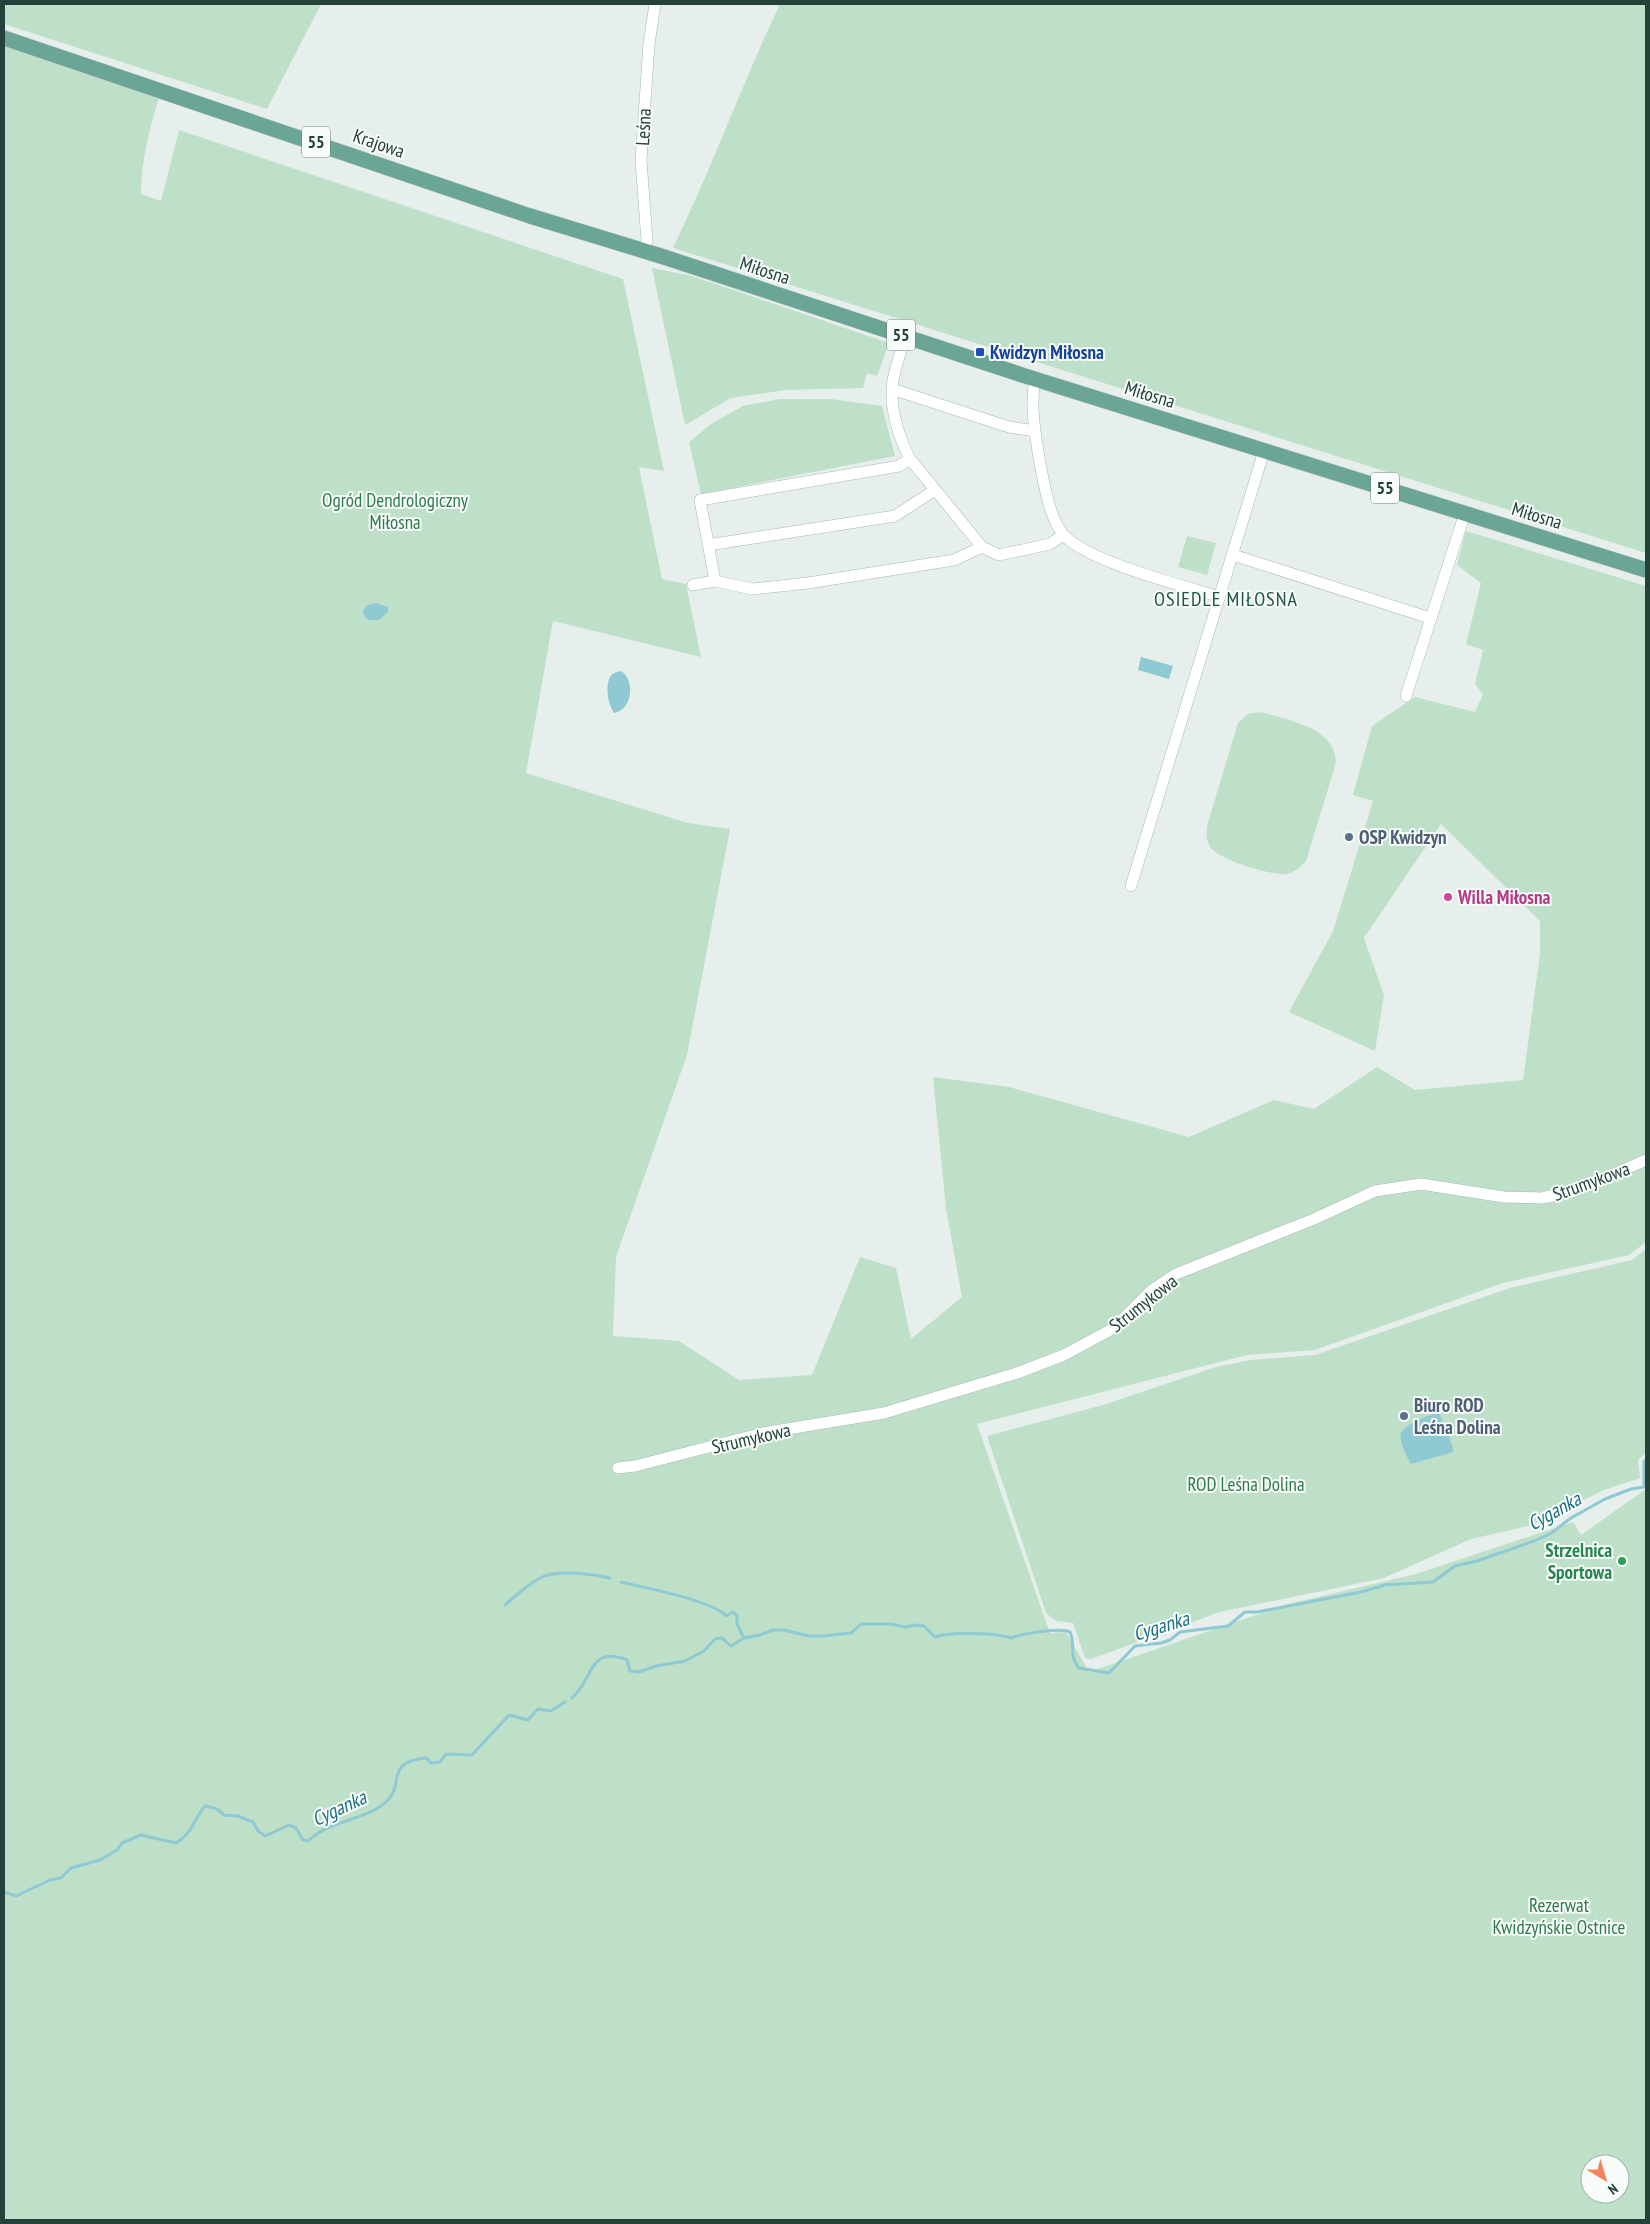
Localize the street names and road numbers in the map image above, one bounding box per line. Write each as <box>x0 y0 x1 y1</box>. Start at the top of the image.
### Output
street label: Leśna <box>630 108 656 146</box>
street label: Krajowa <box>350 123 408 163</box>
road number: 55 <box>302 126 330 158</box>
street label: Miłosna <box>737 251 793 289</box>
road number: 55 <box>887 320 915 350</box>
street label: Miłosna <box>1122 375 1178 413</box>
road number: 55 <box>1371 472 1399 503</box>
street label: Miłosna <box>1509 496 1565 534</box>
street label: Strumykowa <box>1549 1156 1633 1206</box>
street label: Strumykowa <box>1104 1269 1182 1337</box>
street label: Strumykowa <box>709 1417 793 1459</box>

